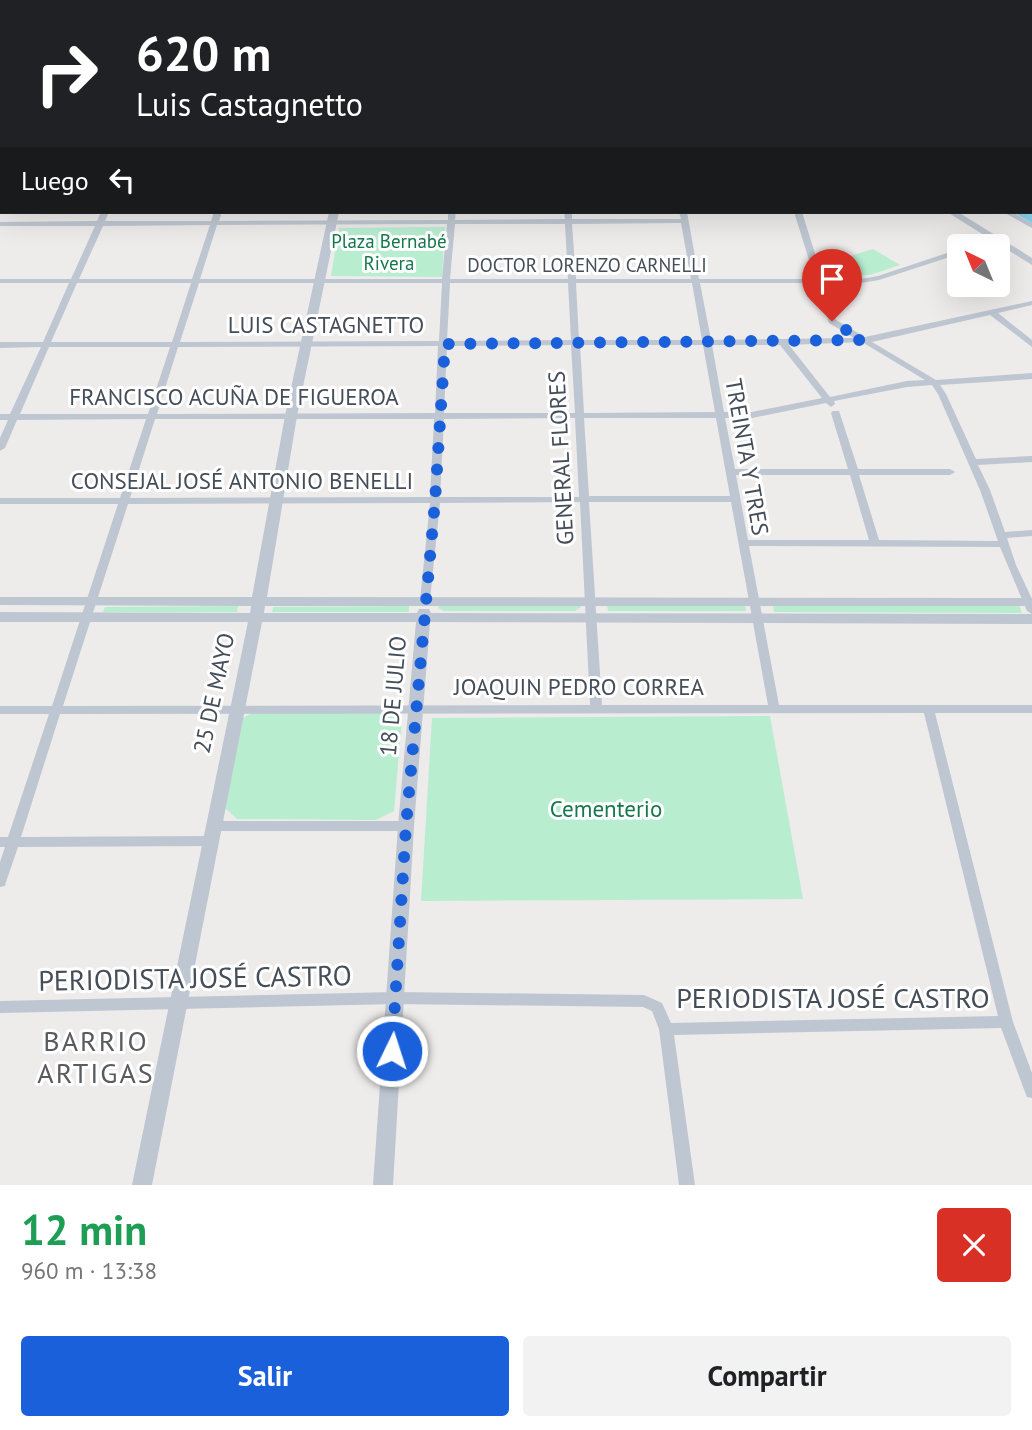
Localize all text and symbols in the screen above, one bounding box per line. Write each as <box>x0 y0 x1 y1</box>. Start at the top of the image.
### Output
text: 620 m <box>136 21 271 85</box>
icon: right <box>21 28 112 119</box>
text: Luis Castagnetto <box>136 83 363 125</box>
icon: left <box>103 161 141 199</box>
text: Luego <box>21 164 89 197</box>
park label: Plaza Bernabé Rivera <box>331 229 447 275</box>
north arrow <box>947 234 1010 298</box>
map controls <box>947 234 1010 297</box>
pin <box>802 249 862 321</box>
street label: DOCTOR LORENZO CARNELLI <box>467 253 707 277</box>
icon: arrive <box>813 260 851 298</box>
street label: LUIS CASTAGNETTO <box>228 310 424 339</box>
street label: GENERAL FLORES <box>541 370 580 546</box>
street label: TREINTA Y TRES <box>719 376 776 538</box>
street label: FRANCISCO ACUÑA DE FIGUEROA <box>69 382 399 411</box>
street label: CONSEJAL JOSÉ ANTONIO BENELLI <box>71 466 413 495</box>
street label: 25 DE MAYO <box>187 630 240 756</box>
street label: 18 DE JULIO <box>373 635 412 757</box>
street label: JOAQUIN PEDRO CORREA <box>453 672 705 701</box>
park label: Cementerio <box>550 794 662 823</box>
street label: PERIODISTA JOSÉ CASTRO <box>38 956 352 999</box>
street label: PERIODISTA JOSÉ CASTRO <box>676 979 990 1016</box>
position arrow <box>355 1014 429 1088</box>
district label: BARRIO ARTIGAS <box>37 1022 155 1091</box>
text: 12 min <box>21 1202 147 1257</box>
button: close <box>937 1208 1011 1282</box>
text: 960 m · 13:38 <box>21 1256 157 1285</box>
button: Salir <box>21 1336 509 1416</box>
button: Compartir <box>523 1336 1011 1416</box>

